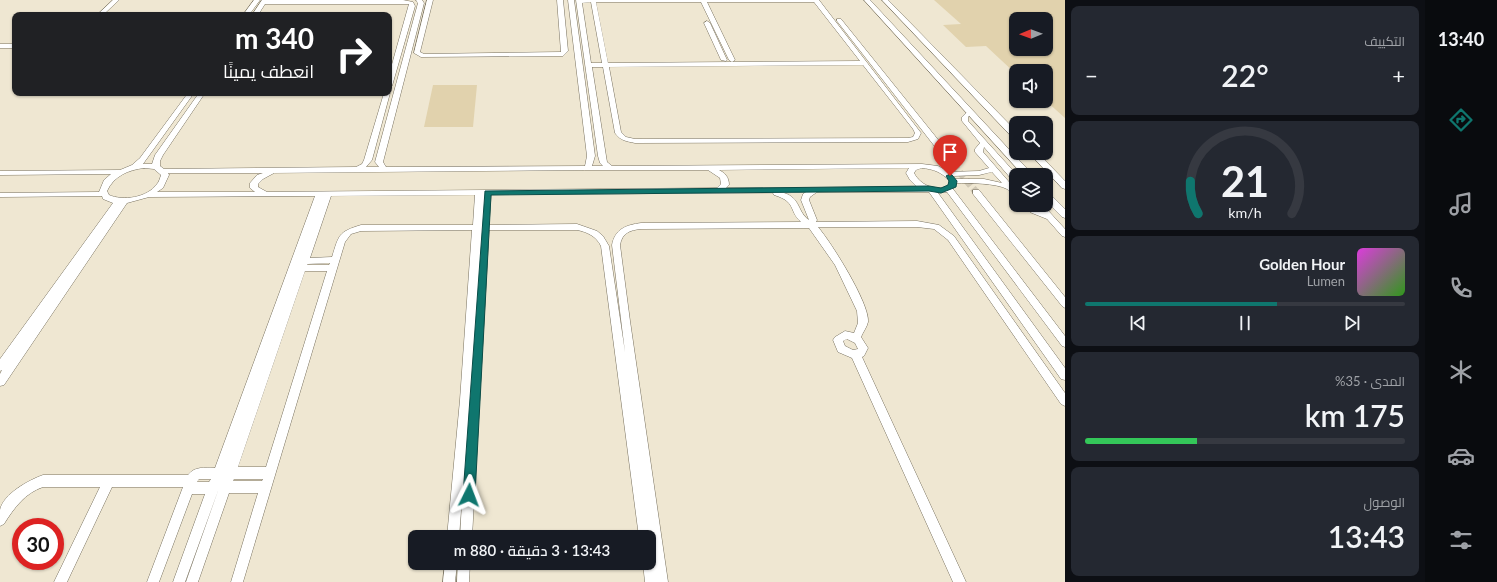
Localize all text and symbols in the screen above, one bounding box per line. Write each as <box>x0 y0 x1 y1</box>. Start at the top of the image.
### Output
north arrow <box>1009 12 1053 56</box>
map controls <box>1009 12 1053 212</box>
text: 340 m <box>235 21 314 55</box>
icon: right <box>328 28 380 80</box>
text: 13:40 <box>1438 28 1484 50</box>
text: التكييف <box>1364 33 1405 49</box>
text: 22° <box>1221 57 1269 93</box>
text: انعطف يمينًا <box>223 60 314 82</box>
text: − <box>1085 62 1098 89</box>
text: + <box>1392 62 1405 89</box>
button: sound <box>1009 64 1053 108</box>
icon: directions <box>1447 106 1475 134</box>
button: search <box>1009 116 1053 160</box>
pin <box>933 135 967 176</box>
icon: arrive <box>939 141 961 163</box>
text: 21 <box>1221 156 1269 206</box>
button: layers <box>1009 168 1053 212</box>
icon: music <box>1447 190 1475 218</box>
text: km/h <box>1228 203 1262 220</box>
text: Golden Hour <box>1259 255 1345 273</box>
text: Lumen <box>1307 273 1345 289</box>
icon: phone <box>1447 274 1475 302</box>
icon: previous <box>1127 312 1149 334</box>
icon: pause <box>1234 312 1256 334</box>
icon: next <box>1341 312 1363 334</box>
icon: climate <box>1447 358 1475 386</box>
text: المدى · 35% <box>1335 373 1405 389</box>
text: 175 km <box>1305 397 1405 433</box>
icon: car <box>1447 442 1475 470</box>
position arrow <box>448 474 490 516</box>
text: الوصول <box>1364 494 1405 510</box>
speed limit sign: 30 <box>12 518 64 570</box>
text: 13:43 <box>1328 518 1405 554</box>
icon: filters <box>1447 526 1475 554</box>
text: 13:43 · 3 دقيقة · 880 m <box>454 541 610 559</box>

